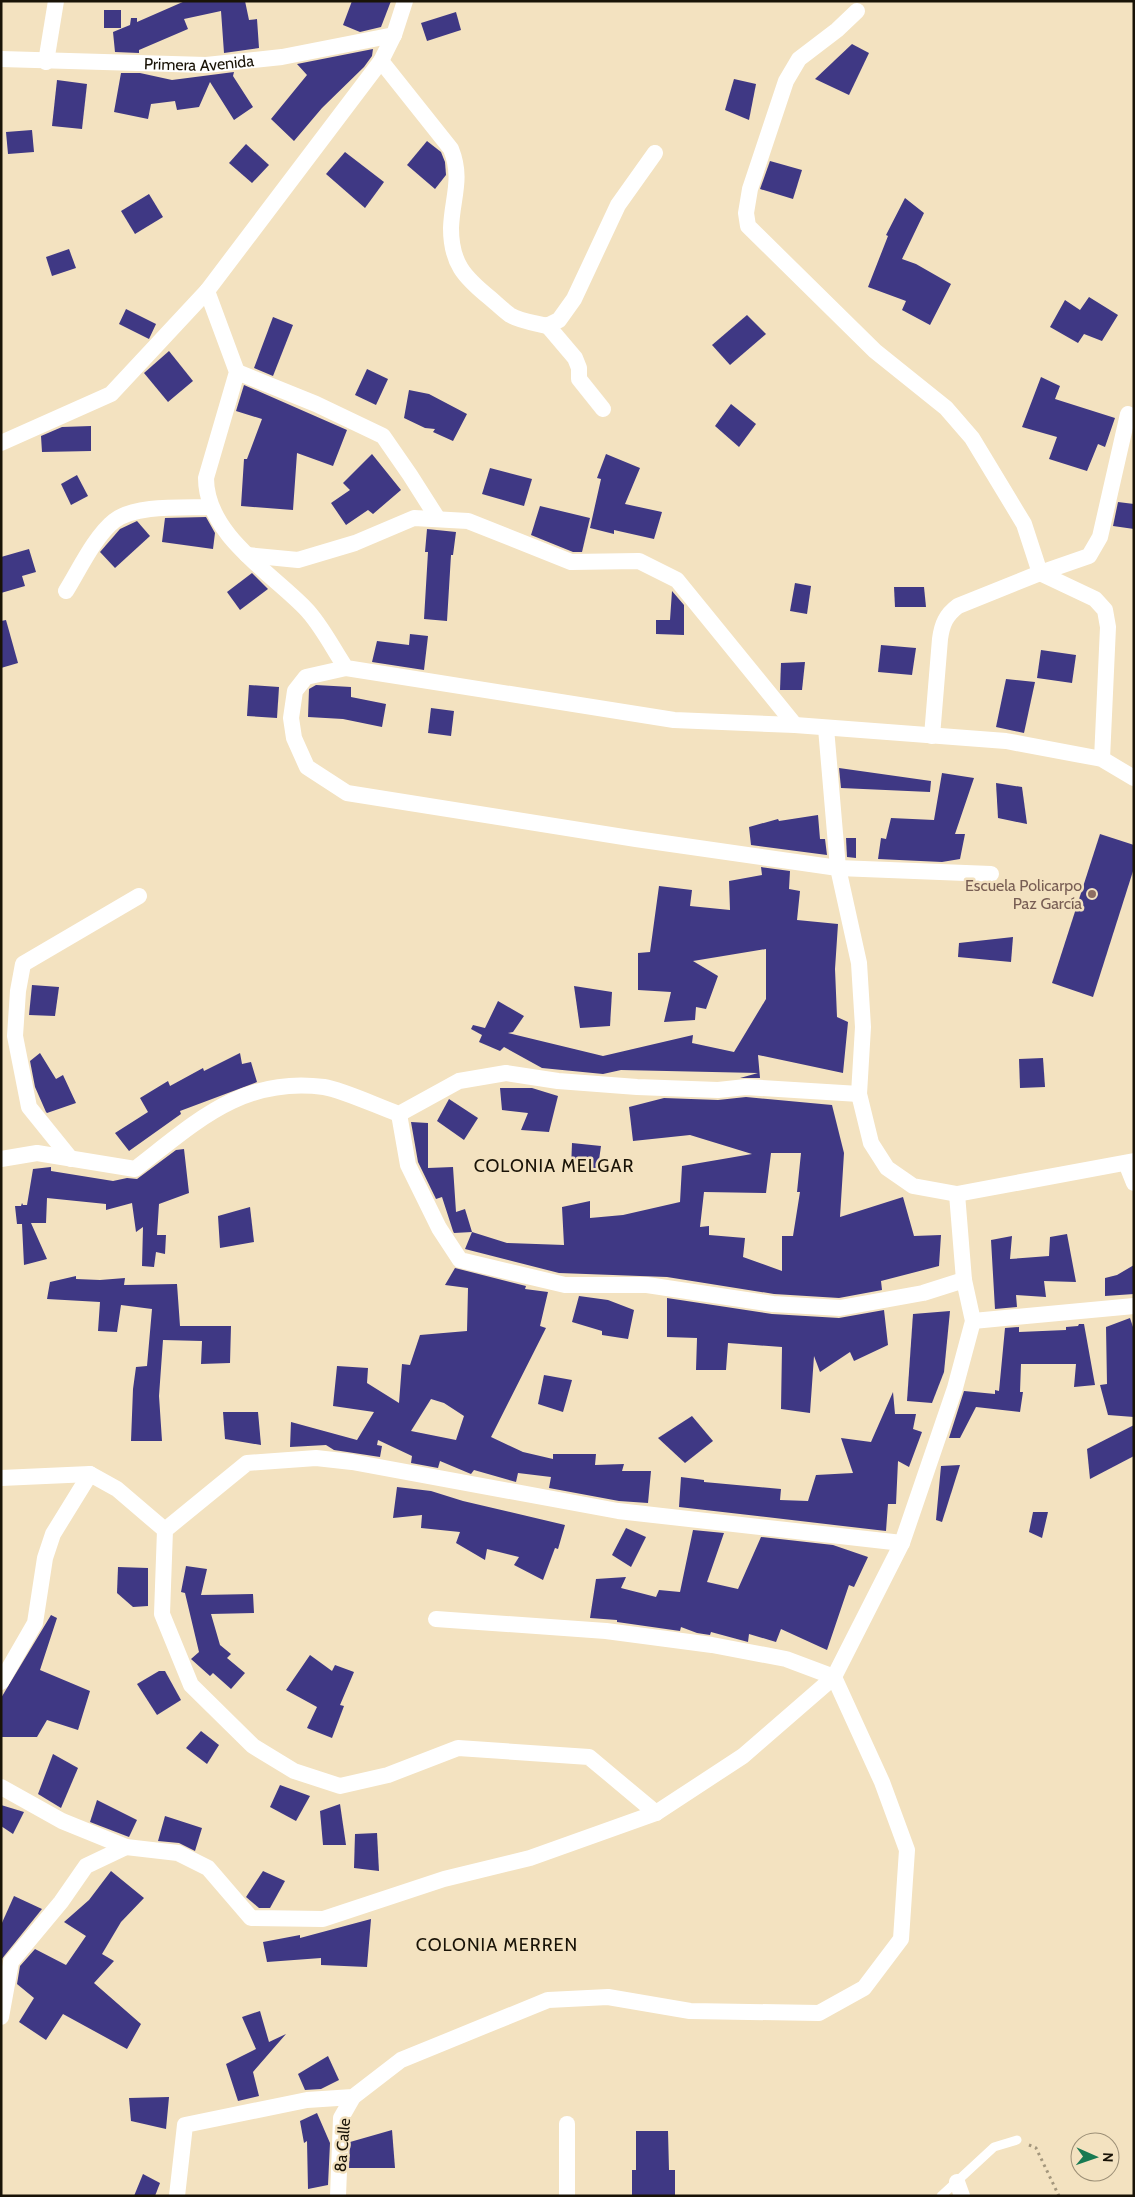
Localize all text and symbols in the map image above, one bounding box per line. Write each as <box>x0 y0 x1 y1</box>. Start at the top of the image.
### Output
street label: Primera Avenida <box>144 51 255 75</box>
place label: Escuela Policarpo Paz García <box>965 876 1082 913</box>
marker: Escuela Policarpo Paz García <box>1086 888 1098 900</box>
district label: COLONIA MELGAR <box>474 1155 634 1177</box>
district label: COLONIA MERREN <box>416 1934 578 1956</box>
street label: 8a Calle <box>331 2117 354 2173</box>
north arrow <box>1070 2132 1120 2182</box>
text: N <box>1099 2152 1117 2163</box>

